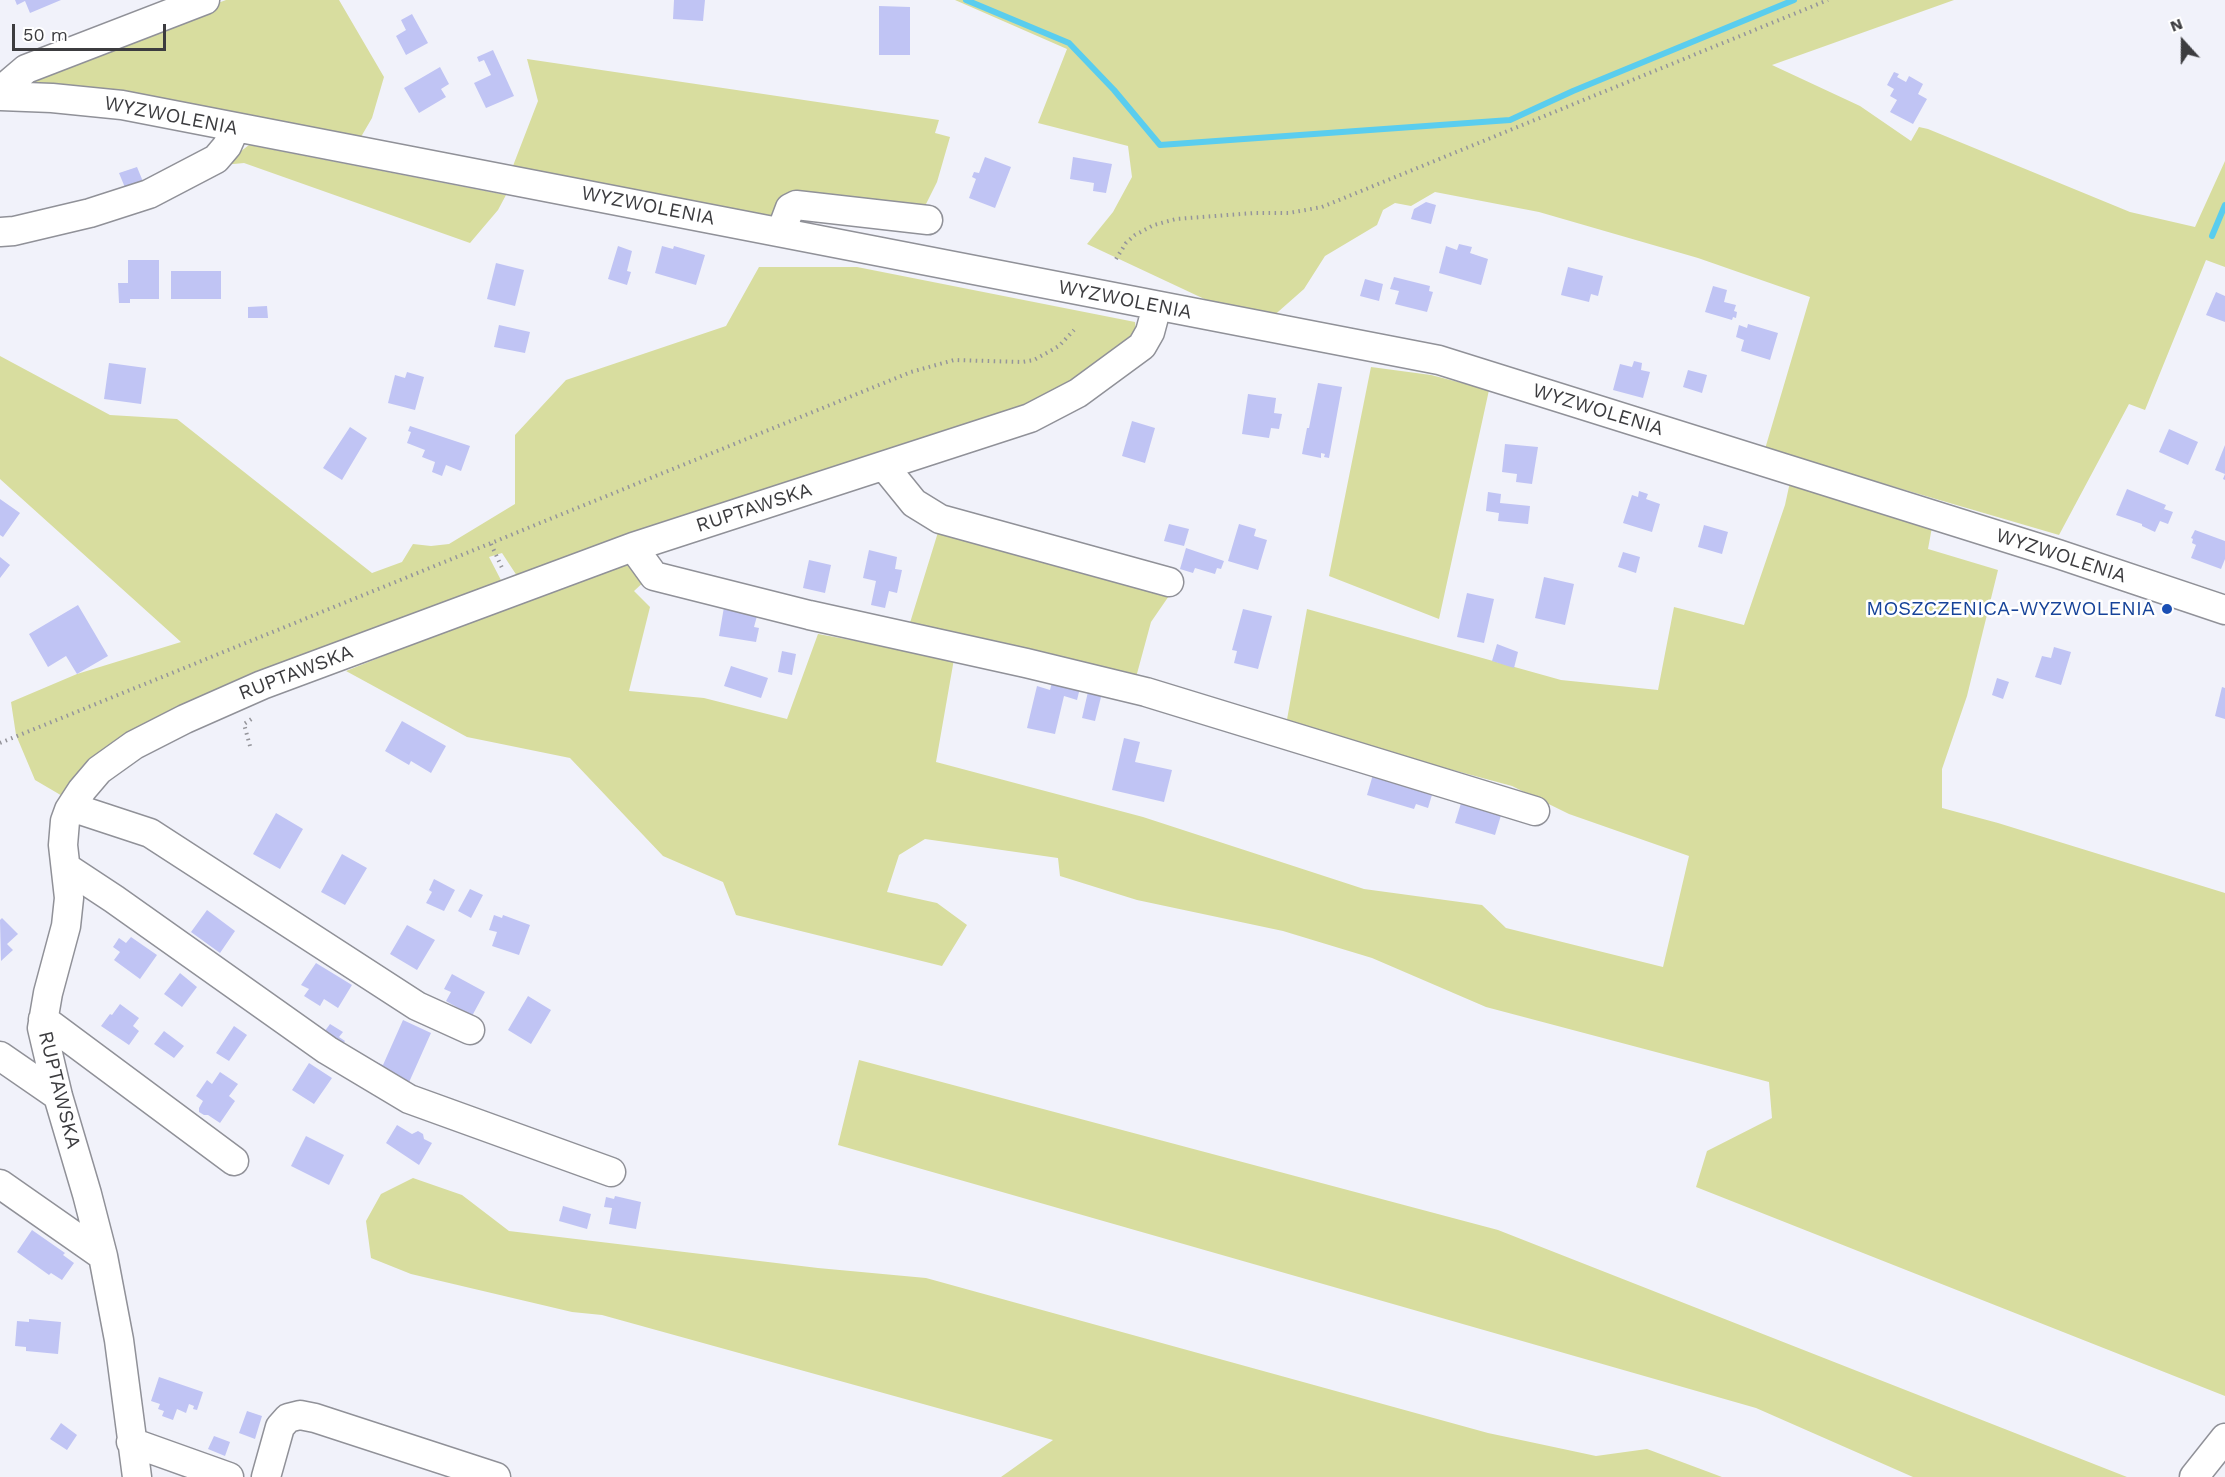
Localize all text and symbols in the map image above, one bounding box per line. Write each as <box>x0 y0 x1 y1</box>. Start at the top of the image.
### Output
scale bar <box>15 12 170 50</box>
north arrow <box>2153 12 2213 72</box>
text: N <box>2167 14 2185 36</box>
text: 50 m <box>23 24 68 45</box>
street label: WYZWOLENIA <box>102 91 240 141</box>
street label: WYZWOLENIA <box>579 181 717 231</box>
street label: WYZWOLENIA <box>1056 275 1194 325</box>
street label: WYZWOLENIA <box>1530 379 1666 441</box>
street label: RUPTAWSKA <box>693 478 815 538</box>
street label: WYZWOLENIA <box>1993 524 2129 588</box>
place label: MOSZCZENICA-WYZWOLENIA <box>1866 597 2155 621</box>
marker: MOSZCZENICA-WYZWOLENIA <box>2160 602 2174 616</box>
street label: RUPTAWSKA <box>235 640 357 706</box>
street label: RUPTAWSKA <box>33 1029 85 1151</box>

